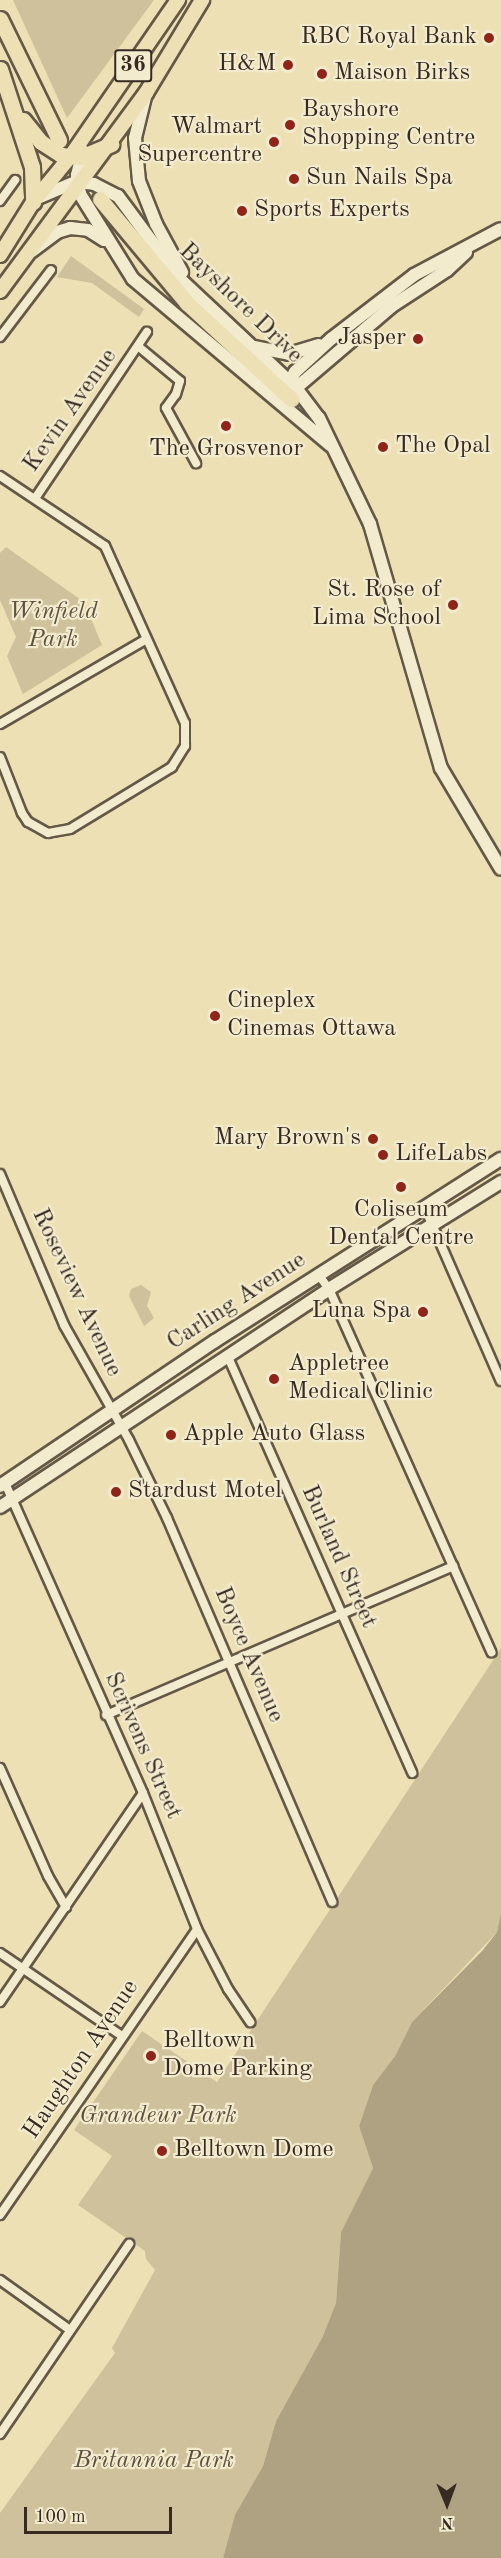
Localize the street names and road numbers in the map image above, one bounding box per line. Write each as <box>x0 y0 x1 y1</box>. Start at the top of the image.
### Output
road number: 36 <box>114 47 152 85</box>
street label: Bayshore Drive <box>172 238 308 370</box>
street label: Kevin Avenue <box>18 344 124 478</box>
street label: Roseview Avenue <box>24 1204 128 1382</box>
street label: Carling Avenue <box>162 1246 312 1358</box>
street label: Burland Street <box>294 1481 382 1633</box>
street label: Boyce Avenue <box>207 1583 289 1727</box>
street label: Scrivens Street <box>97 1668 187 1824</box>
street label: Haughton Avenue <box>18 1975 146 2145</box>

